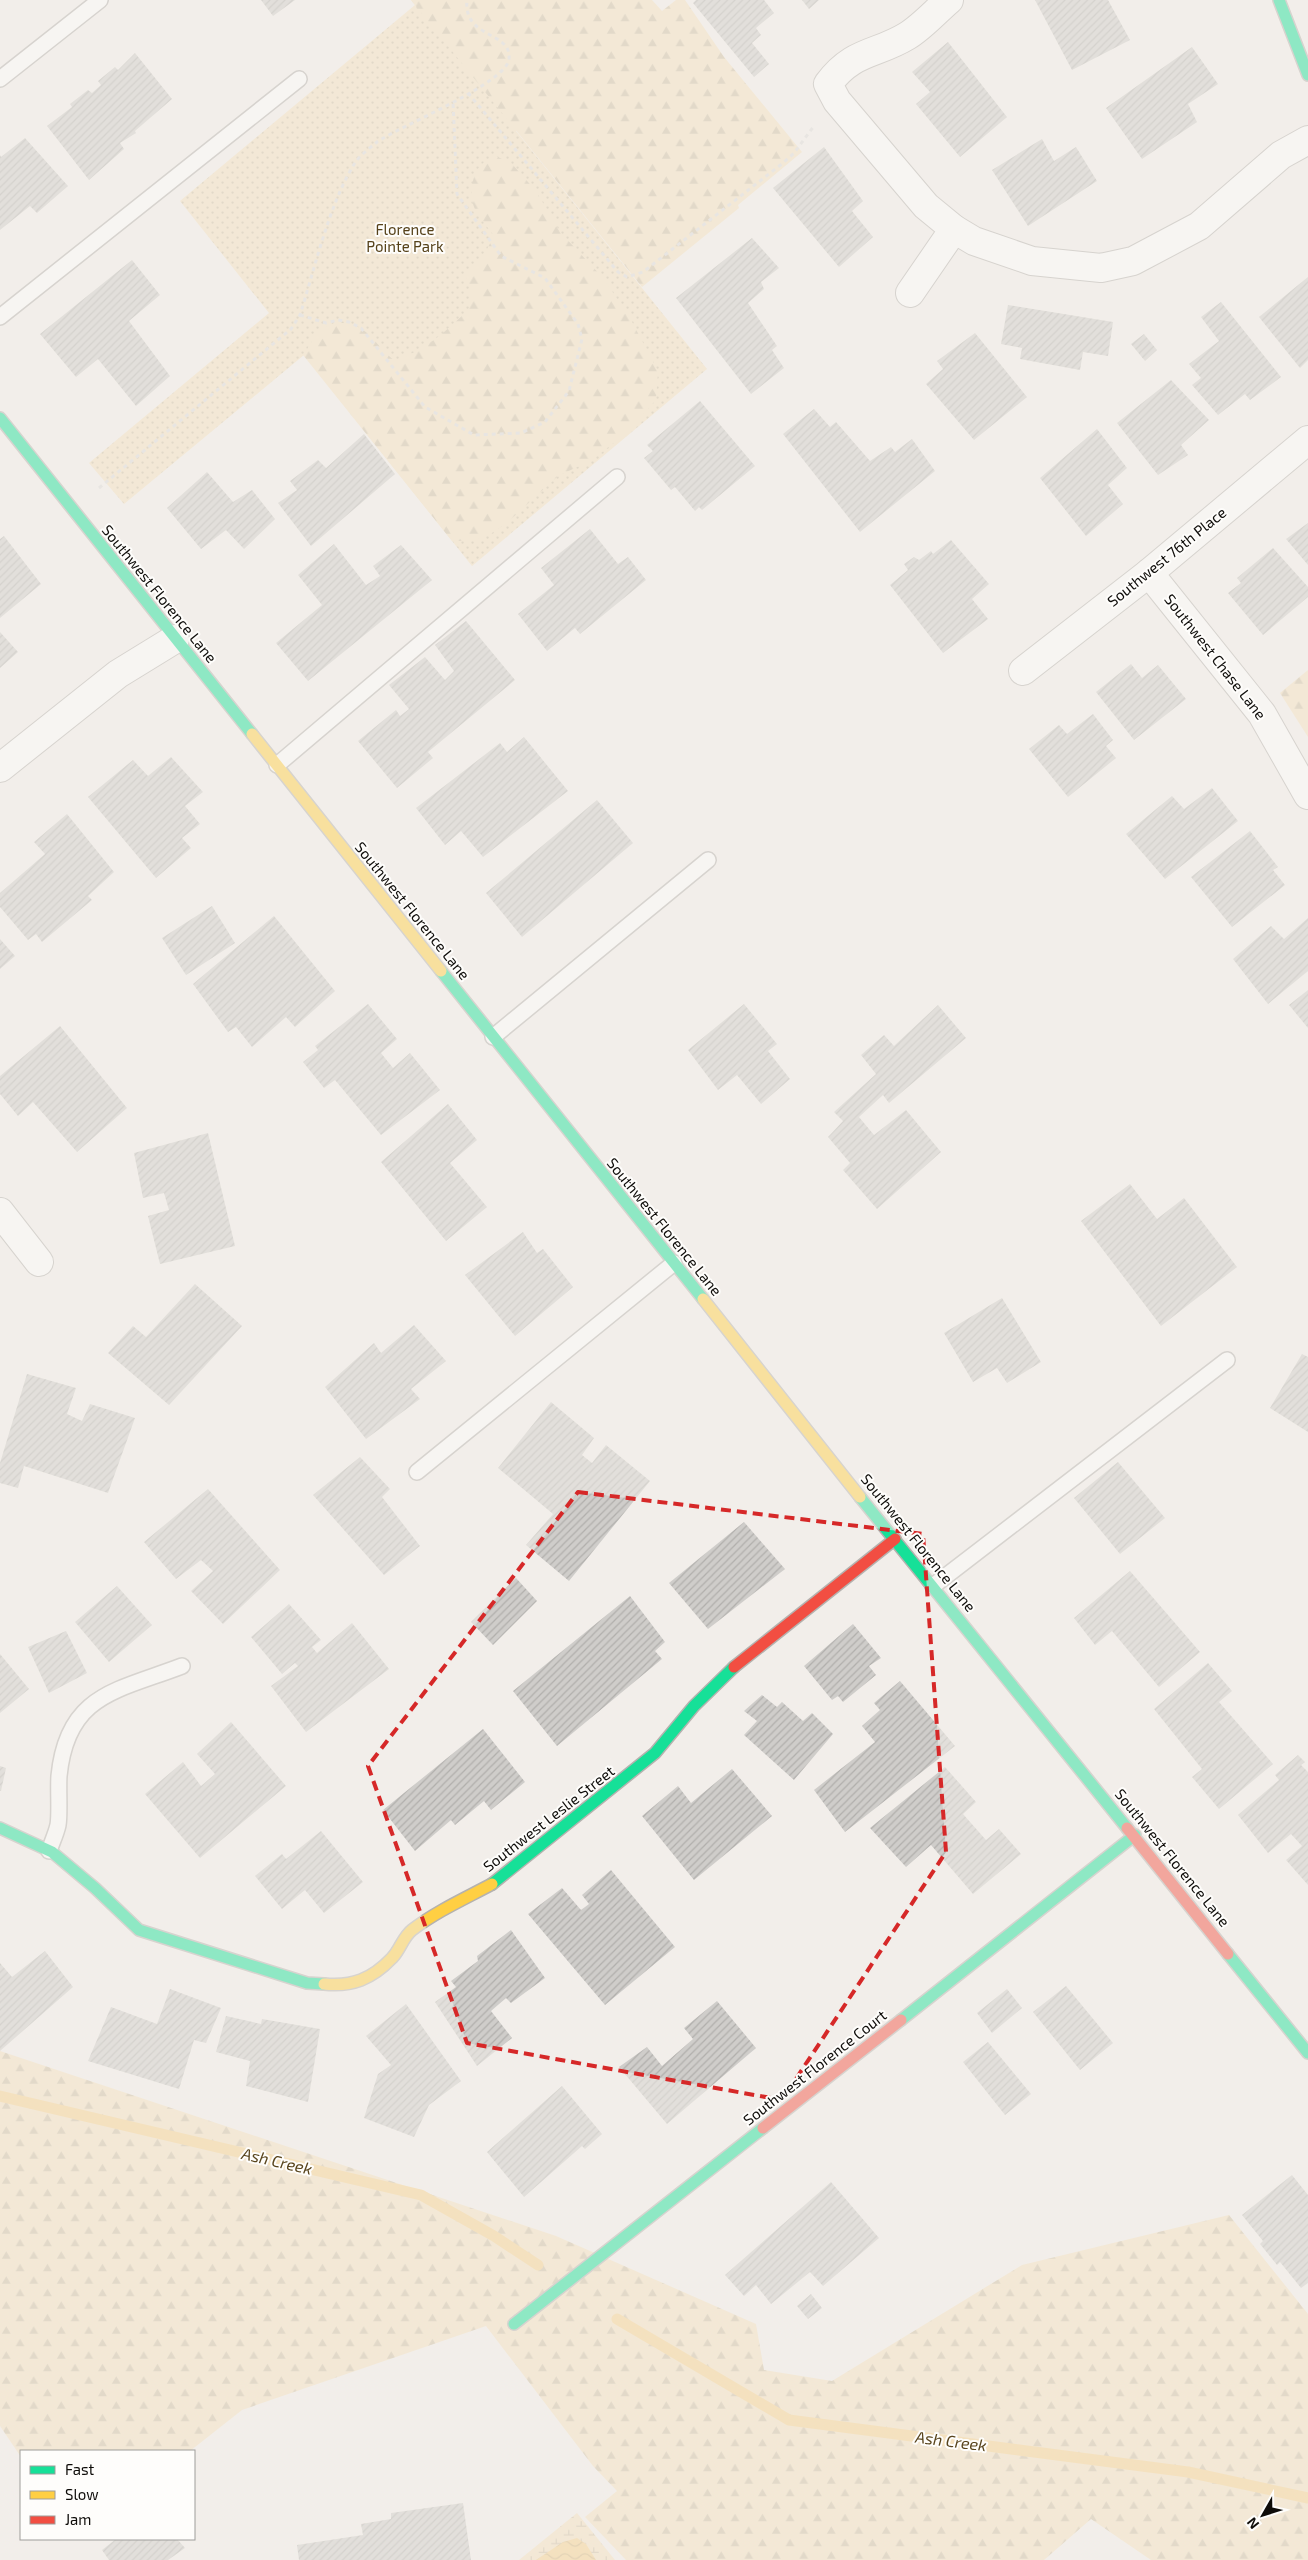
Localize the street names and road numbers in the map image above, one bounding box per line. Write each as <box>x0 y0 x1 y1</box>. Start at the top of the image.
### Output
street label: Southwest 76th Place <box>1103 503 1229 610</box>
street label: Southwest Florence Lane <box>99 521 221 666</box>
street label: Southwest Chase Lane <box>1161 590 1270 723</box>
street label: Southwest Florence Lane <box>352 838 474 983</box>
street label: Southwest Florence Lane <box>604 1154 726 1299</box>
street label: Southwest Florence Lane <box>858 1470 980 1615</box>
street label: Southwest Leslie Street <box>479 1761 618 1875</box>
street label: Southwest Florence Lane <box>1112 1785 1234 1930</box>
street label: Southwest Florence Court <box>739 2006 890 2129</box>

